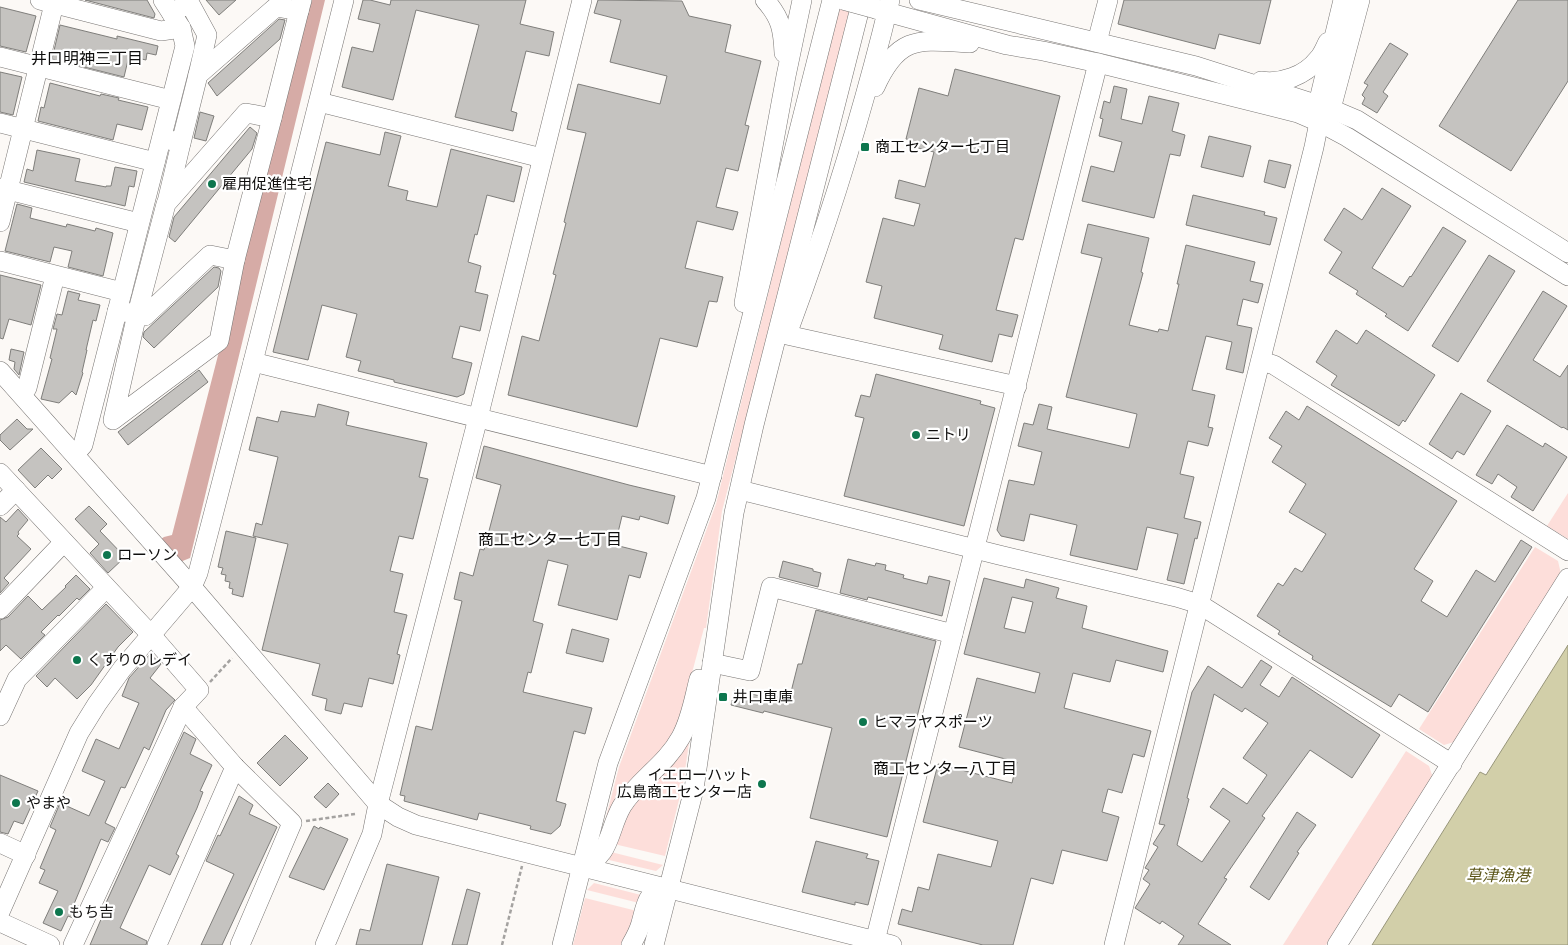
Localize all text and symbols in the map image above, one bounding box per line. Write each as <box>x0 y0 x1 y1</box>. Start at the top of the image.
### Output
district label: 井口明神三丁目 <box>31 48 143 68</box>
place label: 商工センター七丁目 <box>875 137 1010 156</box>
marker: 商工センター七丁目 <box>859 141 871 153</box>
place label: 雇用促進住宅 <box>222 174 312 193</box>
marker: 雇用促進住宅 <box>206 178 218 190</box>
place label: ニトリ <box>926 425 971 444</box>
marker: ニトリ <box>910 429 922 441</box>
district label: 商工センター七丁目 <box>478 529 622 549</box>
place label: ローソン <box>117 545 177 564</box>
marker: ローソン <box>101 549 113 561</box>
place label: くすりのレデイ <box>87 650 192 669</box>
marker: くすりのレデイ <box>71 654 83 666</box>
place label: 井口車庫 <box>733 687 793 706</box>
marker: 井口車庫 <box>717 691 729 703</box>
place label: ヒマラヤスポーツ <box>873 712 993 731</box>
marker: ヒマラヤスポーツ <box>857 716 869 728</box>
district label: 商工センター八丁目 <box>873 758 1017 778</box>
place label: イエローハット 広島商工センター店 <box>617 765 752 801</box>
marker: イエローハット 広島商工センター店 <box>756 778 768 790</box>
place label: やまや <box>26 793 71 812</box>
marker: やまや <box>10 797 22 809</box>
water label: 草津漁港 <box>1466 865 1532 885</box>
place label: もち吉 <box>69 902 114 921</box>
marker: もち吉 <box>53 906 65 918</box>

